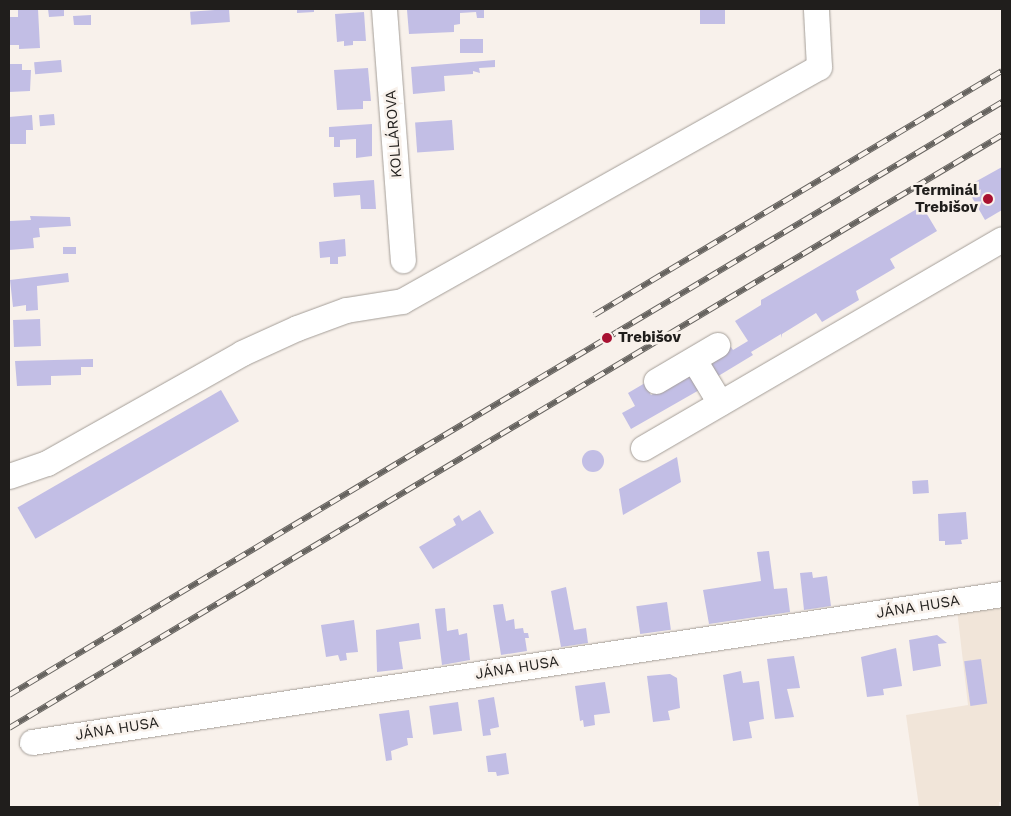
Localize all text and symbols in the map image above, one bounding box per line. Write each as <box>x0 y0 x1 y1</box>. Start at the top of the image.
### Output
street label: KOLLÁROVA <box>382 89 406 179</box>
place label: Terminál Trebišov <box>913 181 978 216</box>
marker: Terminál Trebišov <box>982 193 994 205</box>
place label: Trebišov <box>618 329 681 347</box>
marker: Trebišov <box>600 331 614 345</box>
street label: JÁNA HUSA <box>875 591 961 623</box>
street label: JÁNA HUSA <box>474 652 560 684</box>
street label: JÁNA HUSA <box>74 713 160 745</box>

